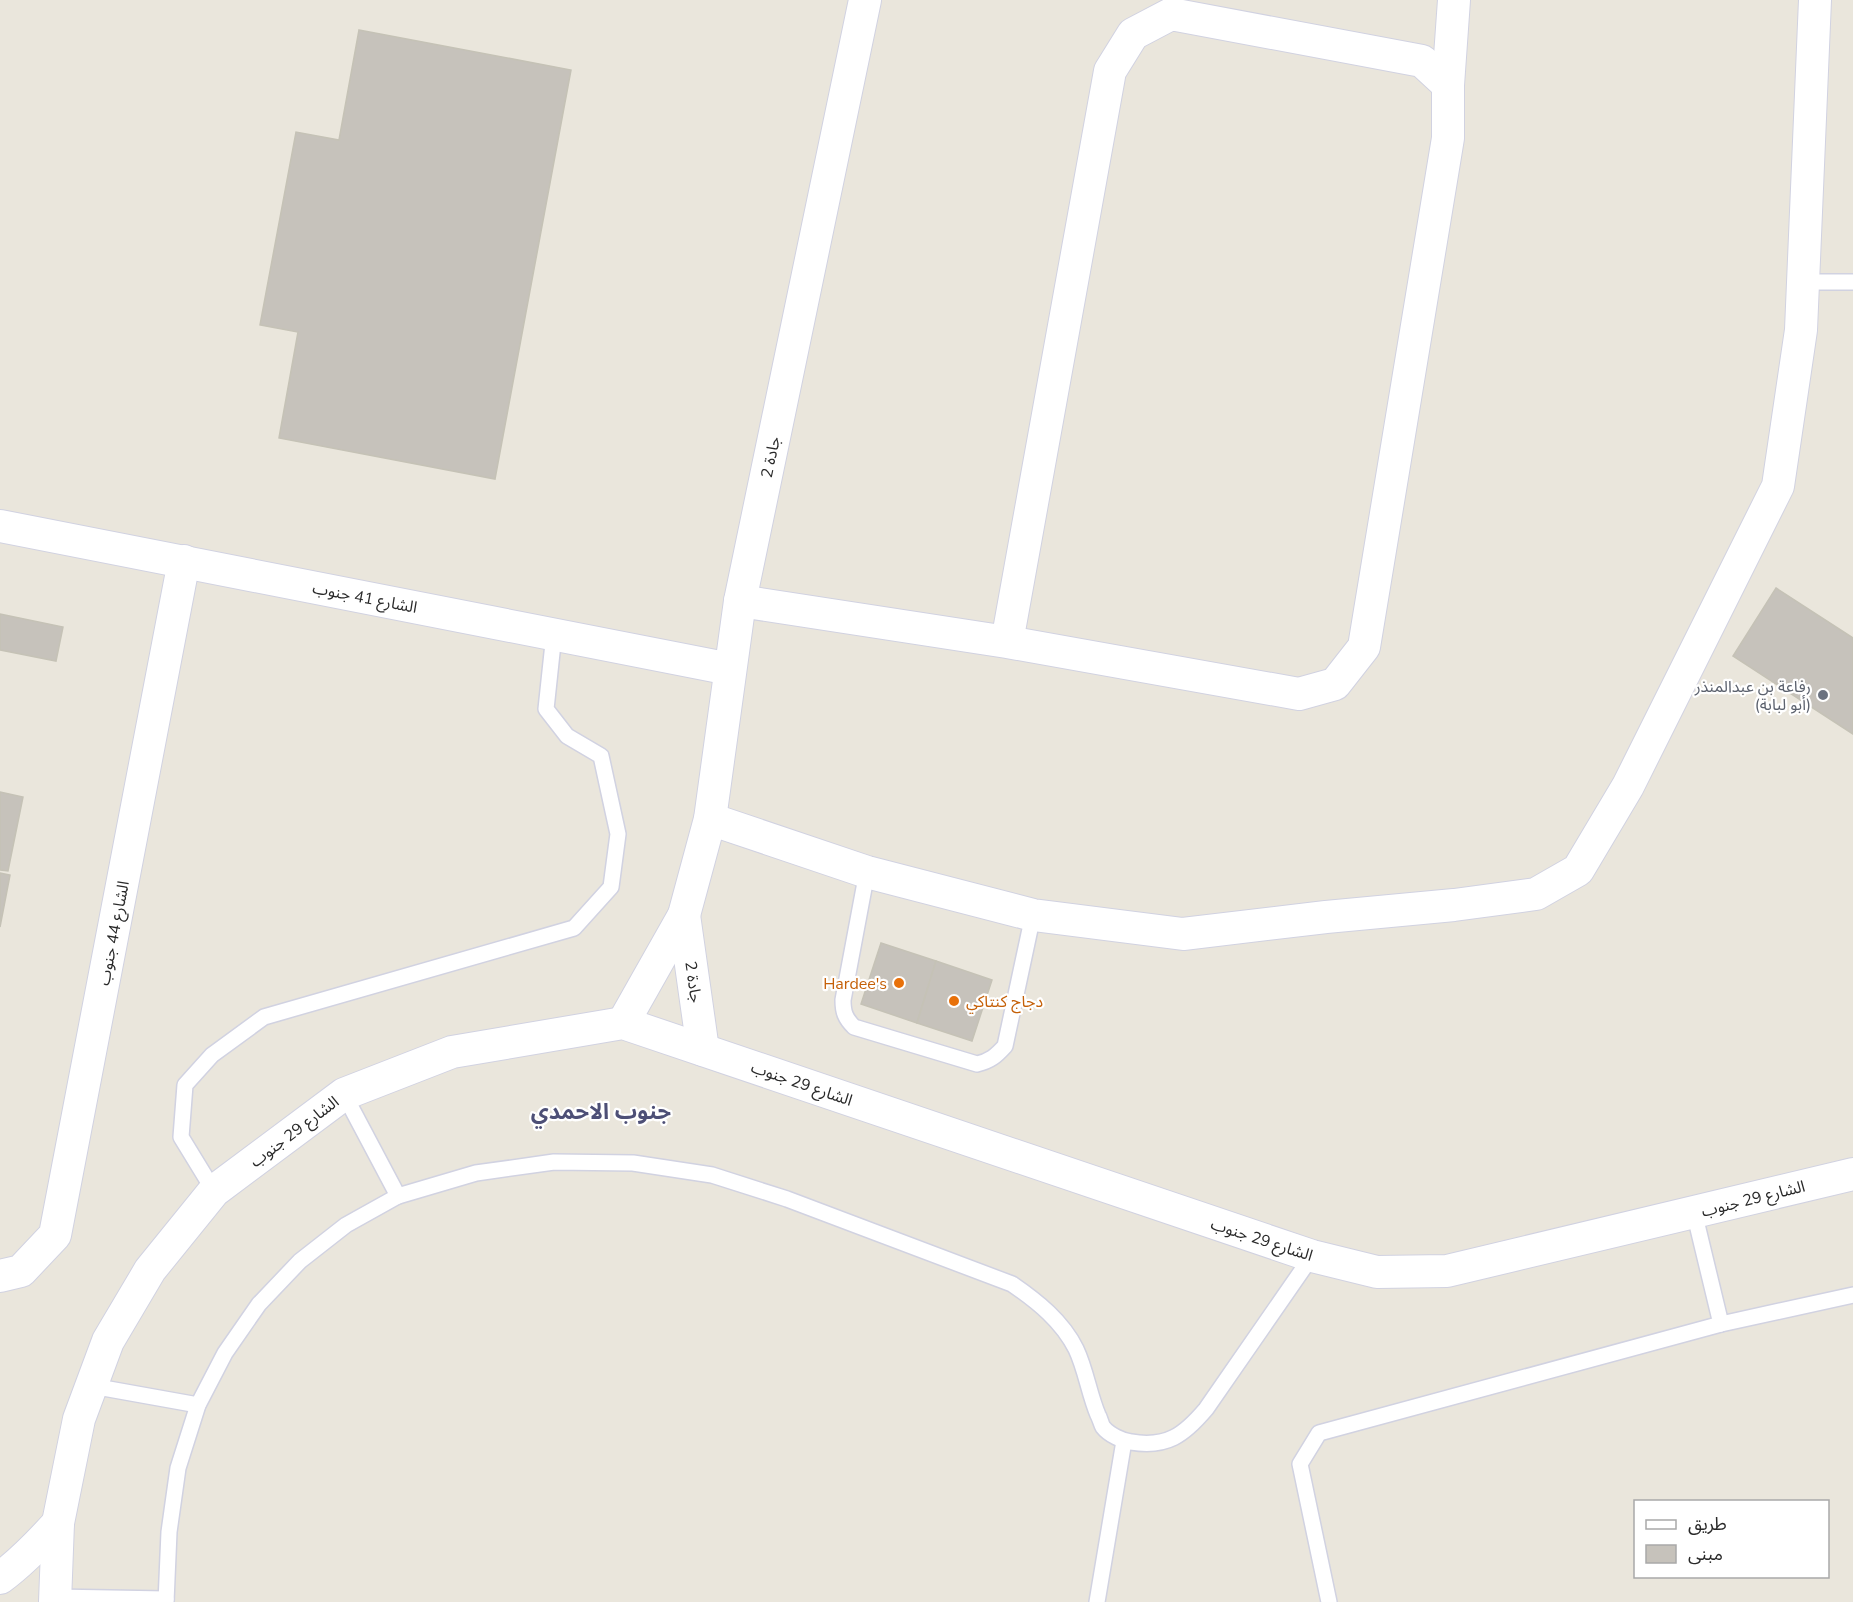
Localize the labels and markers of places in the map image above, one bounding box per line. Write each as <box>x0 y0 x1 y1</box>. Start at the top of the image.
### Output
place label: رفاعة بن عبدالمنذر (أبو لبابة) <box>1694 676 1811 716</box>
marker: رفاعة بن عبدالمنذر (أبو لبابة) <box>1816 688 1830 702</box>
place label: Hardee's <box>823 973 887 995</box>
marker: Hardee's <box>892 976 906 990</box>
place label: دجاج كنتاكي <box>966 991 1043 1014</box>
marker: دجاج كنتاكي <box>947 994 961 1008</box>

